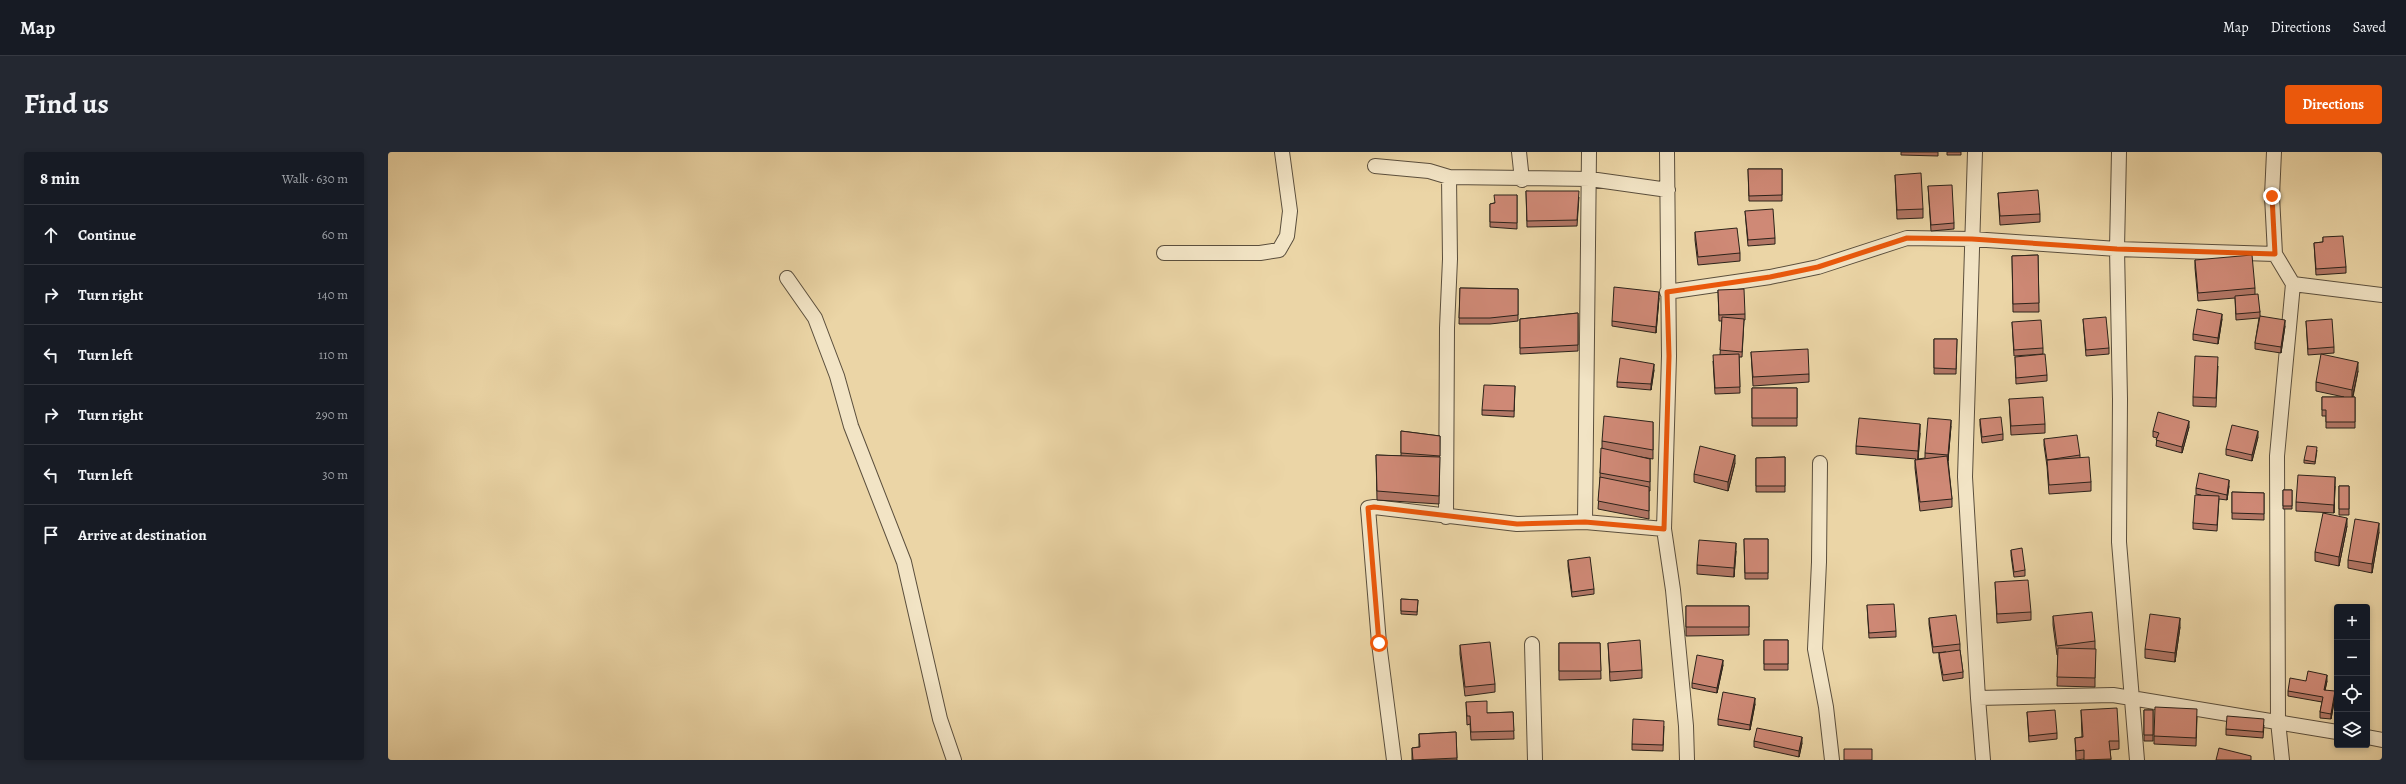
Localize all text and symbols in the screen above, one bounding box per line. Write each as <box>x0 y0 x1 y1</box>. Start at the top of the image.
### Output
text: Map <box>20 15 55 41</box>
text: Map <box>2223 18 2249 37</box>
text: Directions <box>2271 18 2331 37</box>
text: Saved <box>2353 18 2386 37</box>
text: Find us <box>24 85 109 123</box>
button: Directions <box>2285 85 2382 124</box>
text: 8 min <box>40 167 80 190</box>
text: Walk · 630 m <box>282 170 348 187</box>
route end <box>2263 187 2281 205</box>
icon: ahead <box>40 224 62 246</box>
text: Continue <box>78 225 136 245</box>
text: 60 m <box>322 226 348 243</box>
icon: right <box>40 284 62 306</box>
text: Turn right <box>78 285 143 305</box>
text: 140 m <box>317 286 348 303</box>
icon: left <box>40 344 62 366</box>
text: Turn left <box>78 345 133 365</box>
text: 110 m <box>319 346 348 363</box>
icon: right <box>40 404 62 426</box>
text: Turn right <box>78 405 143 425</box>
text: 290 m <box>316 406 348 423</box>
icon: left <box>40 464 62 486</box>
text: Turn left <box>78 465 133 485</box>
text: 30 m <box>322 466 348 483</box>
icon: arrive <box>40 524 62 546</box>
text: Arrive at destination <box>78 525 207 545</box>
map controls <box>2334 604 2370 748</box>
button: + <box>2334 604 2370 640</box>
route start <box>1370 634 1388 652</box>
button: − <box>2334 640 2370 676</box>
button: locate <box>2334 676 2370 712</box>
button: layers <box>2334 712 2370 748</box>

